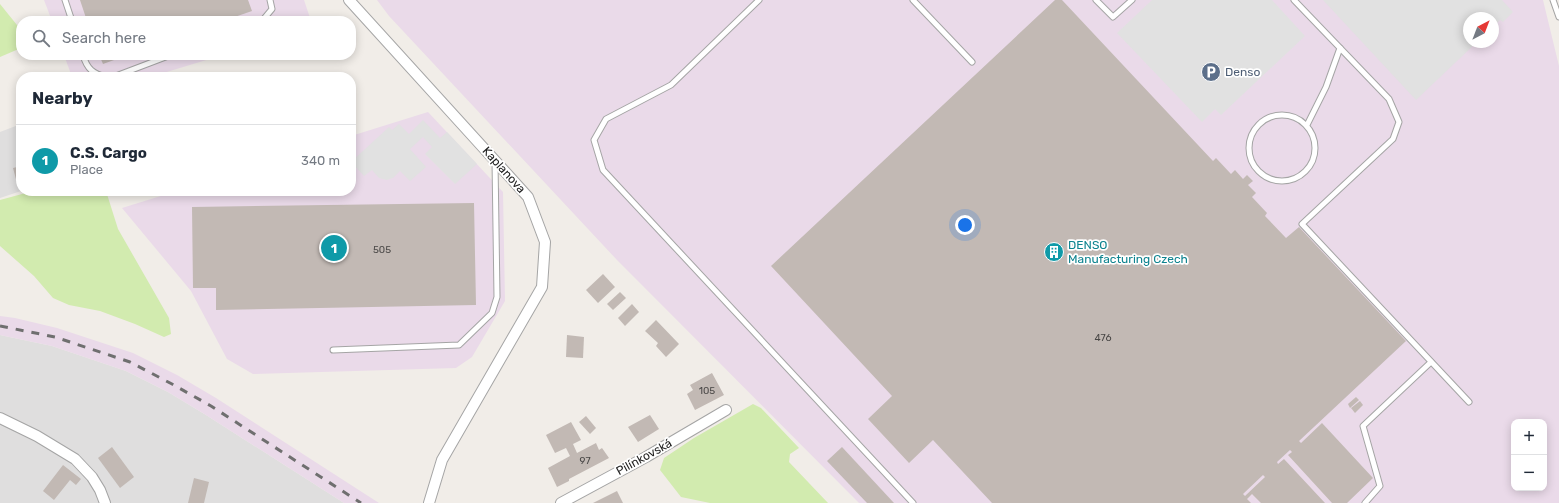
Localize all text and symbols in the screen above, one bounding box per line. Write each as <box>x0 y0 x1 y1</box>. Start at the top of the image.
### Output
north arrow <box>1463 12 1499 48</box>
search box <box>16 16 356 60</box>
icon: search <box>30 27 52 49</box>
text: Search here <box>62 29 146 47</box>
parking icon: Denso <box>1200 61 1222 83</box>
place label: Denso <box>1225 65 1260 79</box>
text: Nearby <box>32 88 93 108</box>
text: C.S. Cargo <box>70 144 147 162</box>
street label: Kaplanova <box>480 144 528 196</box>
text: 1 <box>42 153 48 168</box>
text: 340 m <box>301 153 340 168</box>
text: Place <box>70 162 103 177</box>
your location <box>955 215 975 235</box>
pin: 1 <box>321 233 347 263</box>
place label: DENSO Manufacturing Czech <box>1068 238 1188 266</box>
building icon: DENSO Manufacturing Czech <box>1043 241 1065 263</box>
house number: 505 <box>373 244 391 256</box>
house number: 476 <box>1095 332 1111 344</box>
house number: 105 <box>699 385 715 397</box>
map controls <box>1511 419 1547 491</box>
button: + <box>1511 419 1547 455</box>
street label: Pilínkovská <box>614 436 674 478</box>
house number: 97 <box>579 455 591 467</box>
button: − <box>1511 455 1547 491</box>

